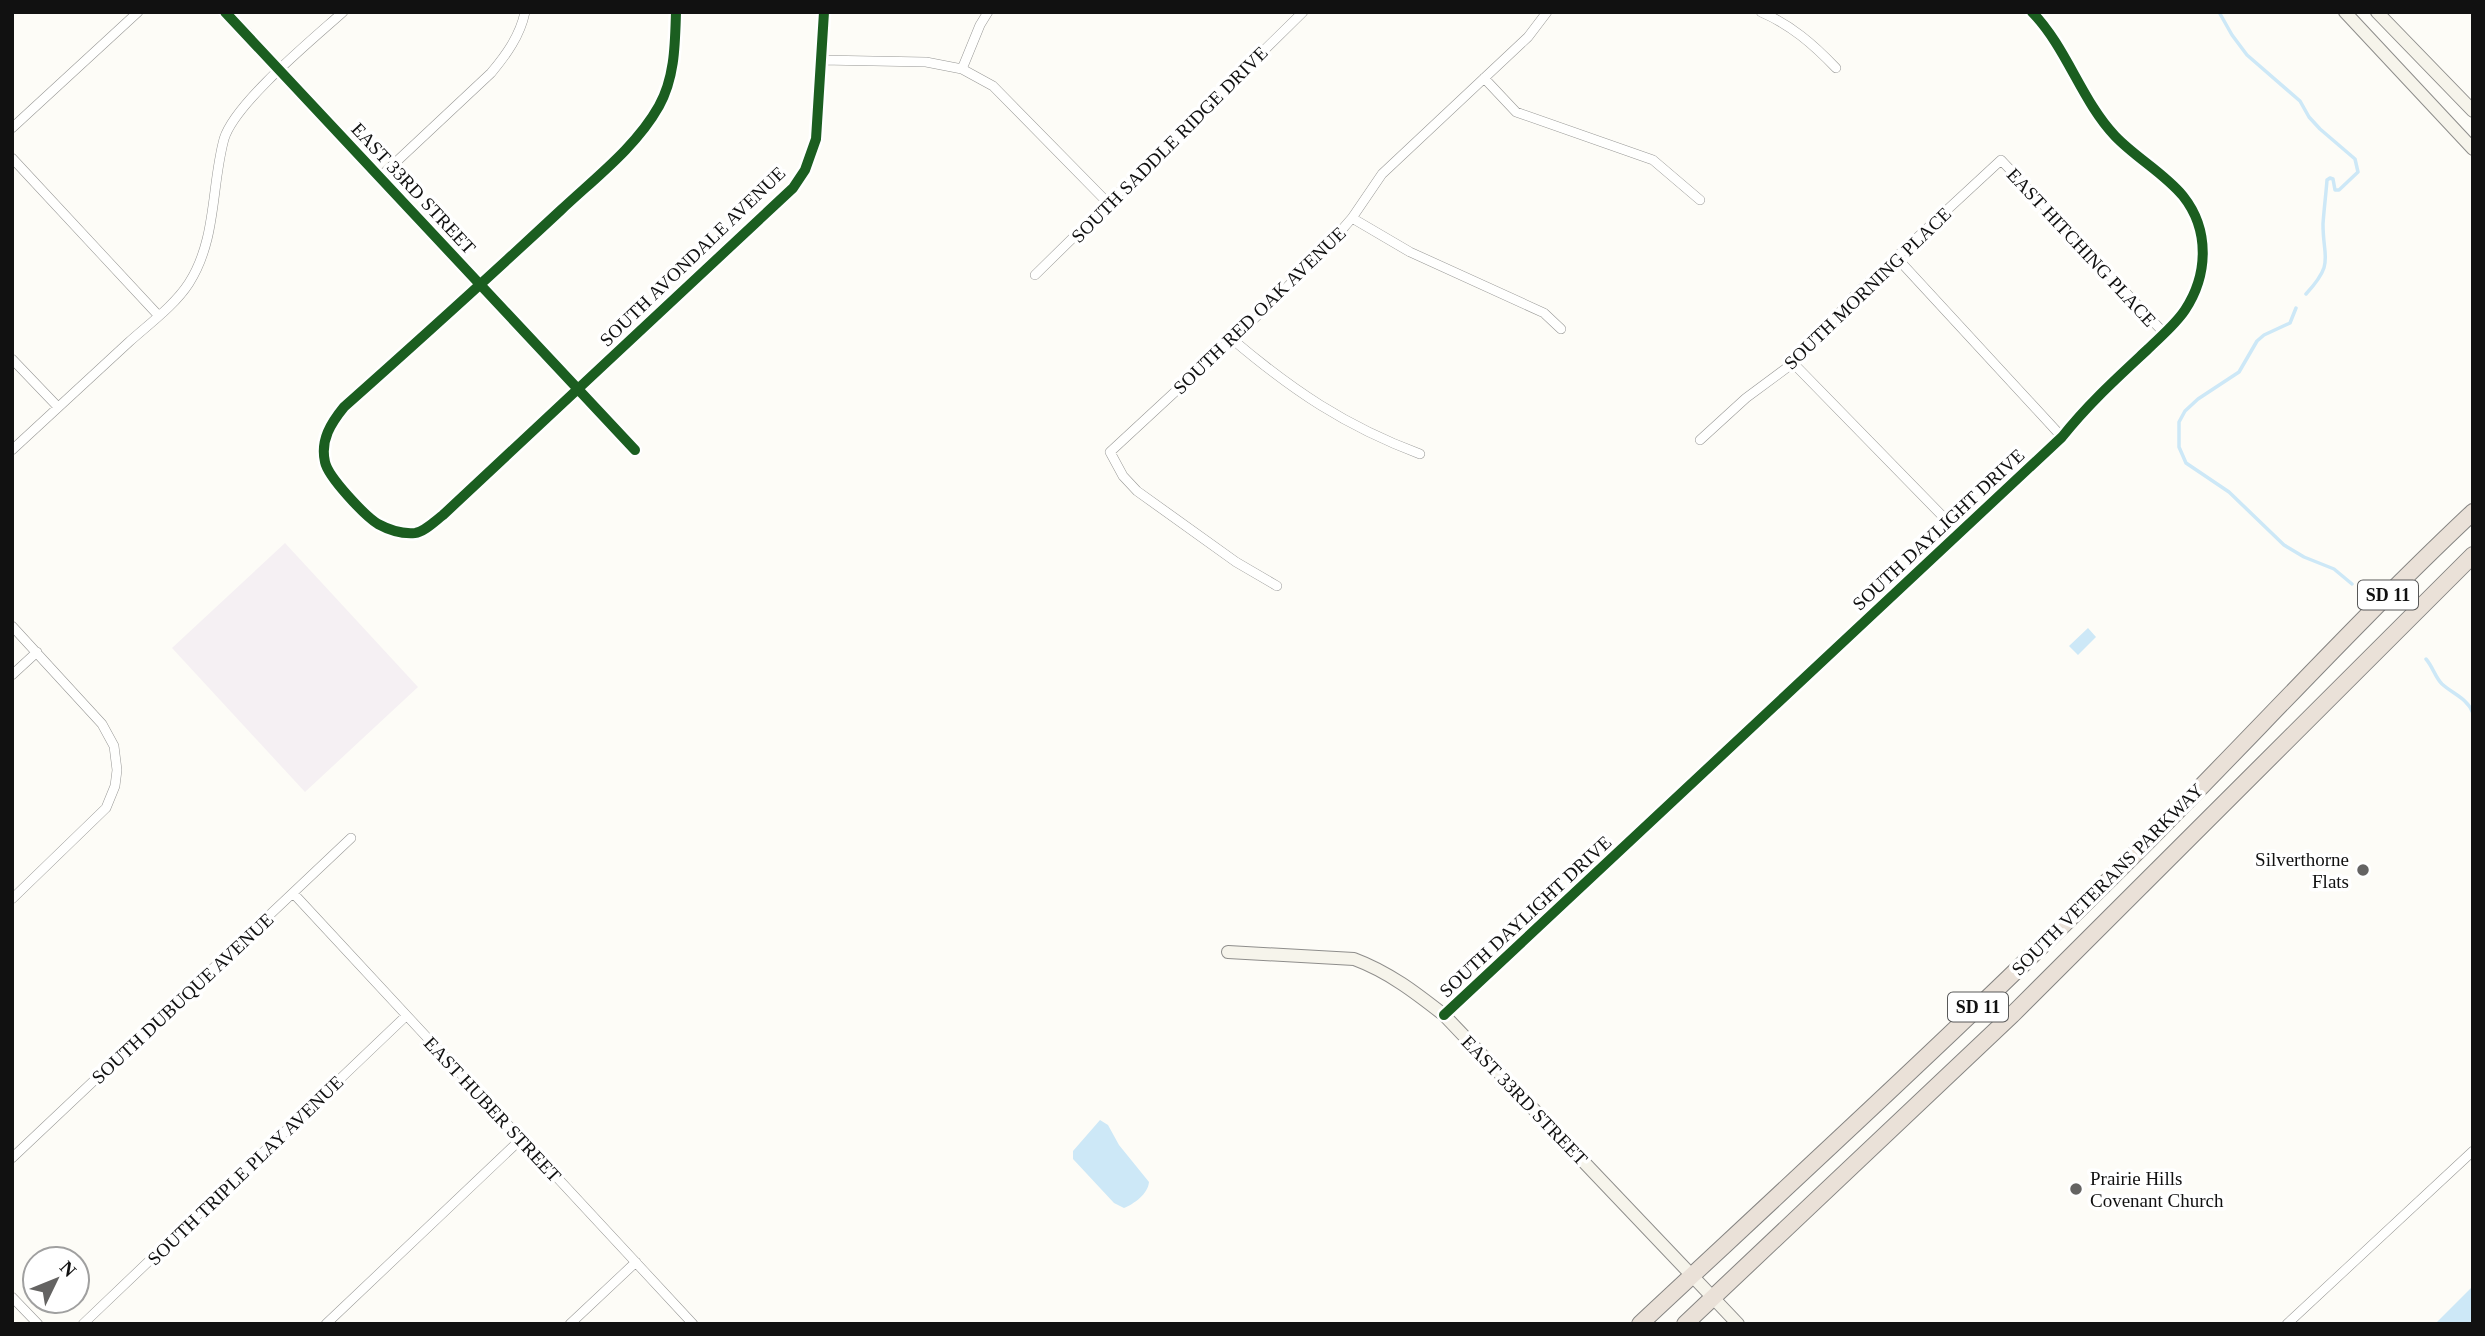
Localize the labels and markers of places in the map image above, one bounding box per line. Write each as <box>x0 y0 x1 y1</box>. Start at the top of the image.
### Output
place label: Silverthorne Flats <box>2255 849 2349 892</box>
marker: Silverthorne Flats <box>2355 862 2371 878</box>
place label: Prairie Hills Covenant Church <box>2090 1168 2224 1211</box>
marker: Prairie Hills Covenant Church <box>2068 1181 2084 1197</box>

